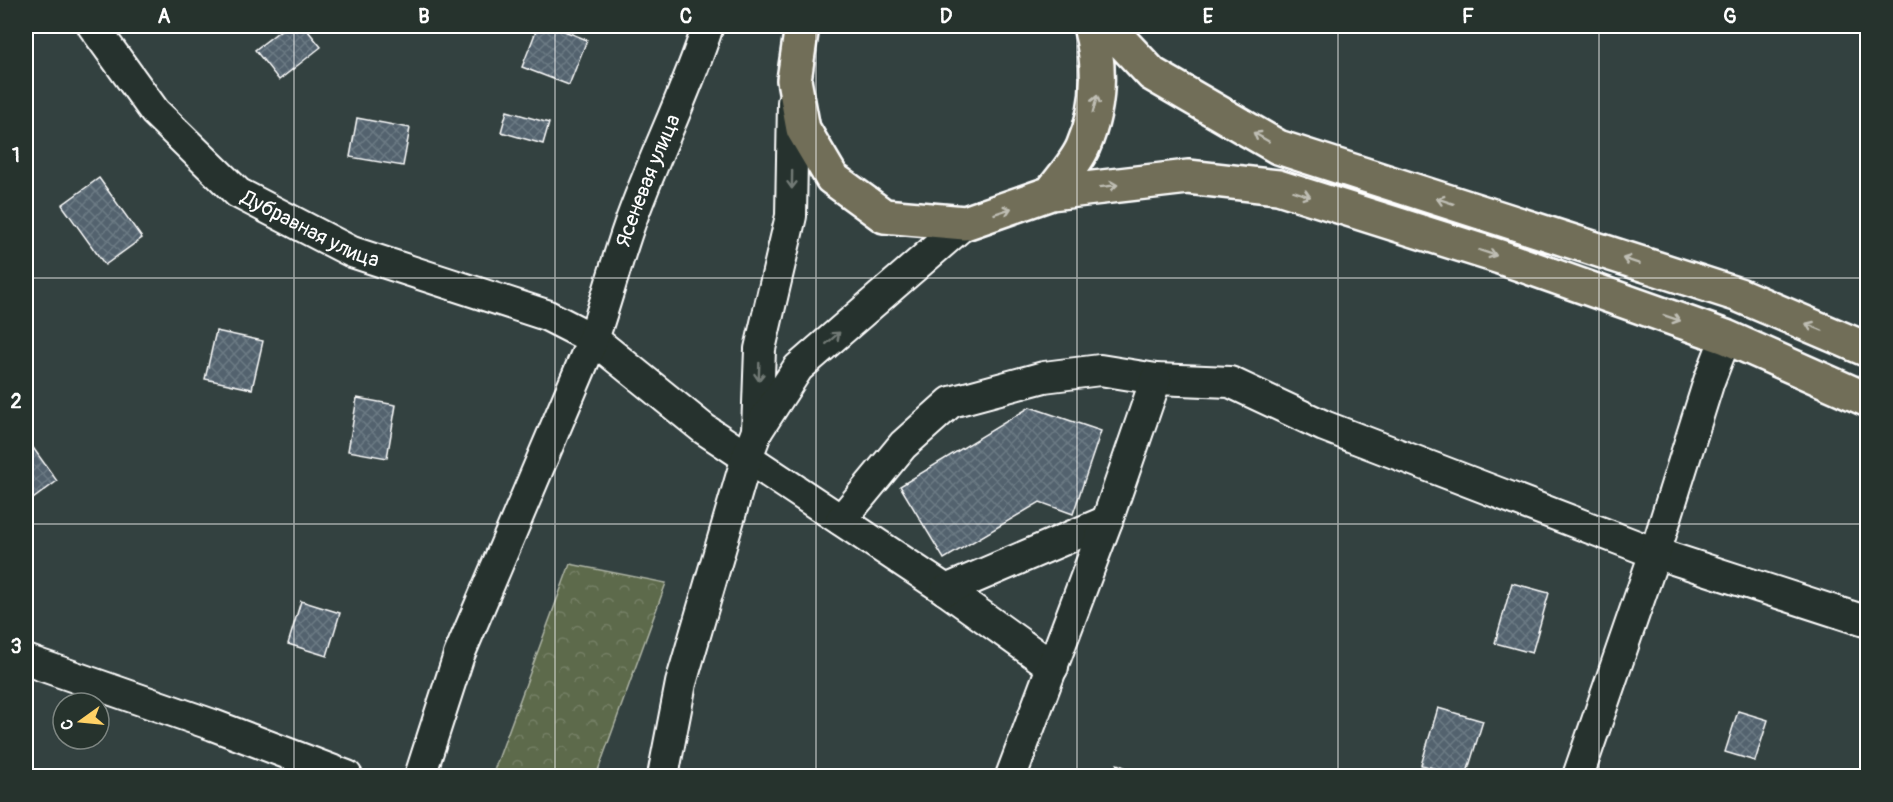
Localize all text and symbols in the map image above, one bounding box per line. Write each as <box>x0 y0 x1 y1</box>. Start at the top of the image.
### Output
text: A <box>158 4 171 29</box>
text: B <box>418 4 430 29</box>
text: C <box>680 4 692 29</box>
text: D <box>940 4 953 29</box>
text: E <box>1203 4 1214 29</box>
text: F <box>1462 4 1474 29</box>
text: G <box>1723 4 1737 29</box>
one-way arrow <box>1090 95 1102 114</box>
street label: Ясеневая улица <box>609 110 686 250</box>
one-way arrow <box>1253 131 1270 143</box>
text: 1 <box>12 143 20 168</box>
one-way arrow <box>786 170 798 190</box>
one-way arrow <box>1099 180 1119 191</box>
street label: Дубравная улица <box>236 183 383 273</box>
one-way arrow <box>1292 189 1311 200</box>
one-way arrow <box>1436 195 1455 206</box>
one-way arrow <box>993 204 1012 215</box>
one-way arrow <box>1478 249 1497 260</box>
one-way arrow <box>1622 254 1641 265</box>
one-way arrow <box>1662 313 1681 324</box>
one-way arrow <box>1805 321 1823 332</box>
one-way arrow <box>825 331 840 345</box>
one-way arrow <box>754 361 765 381</box>
text: 2 <box>10 389 22 414</box>
text: 3 <box>10 634 22 659</box>
north arrow <box>51 691 111 751</box>
text: С <box>57 717 78 732</box>

